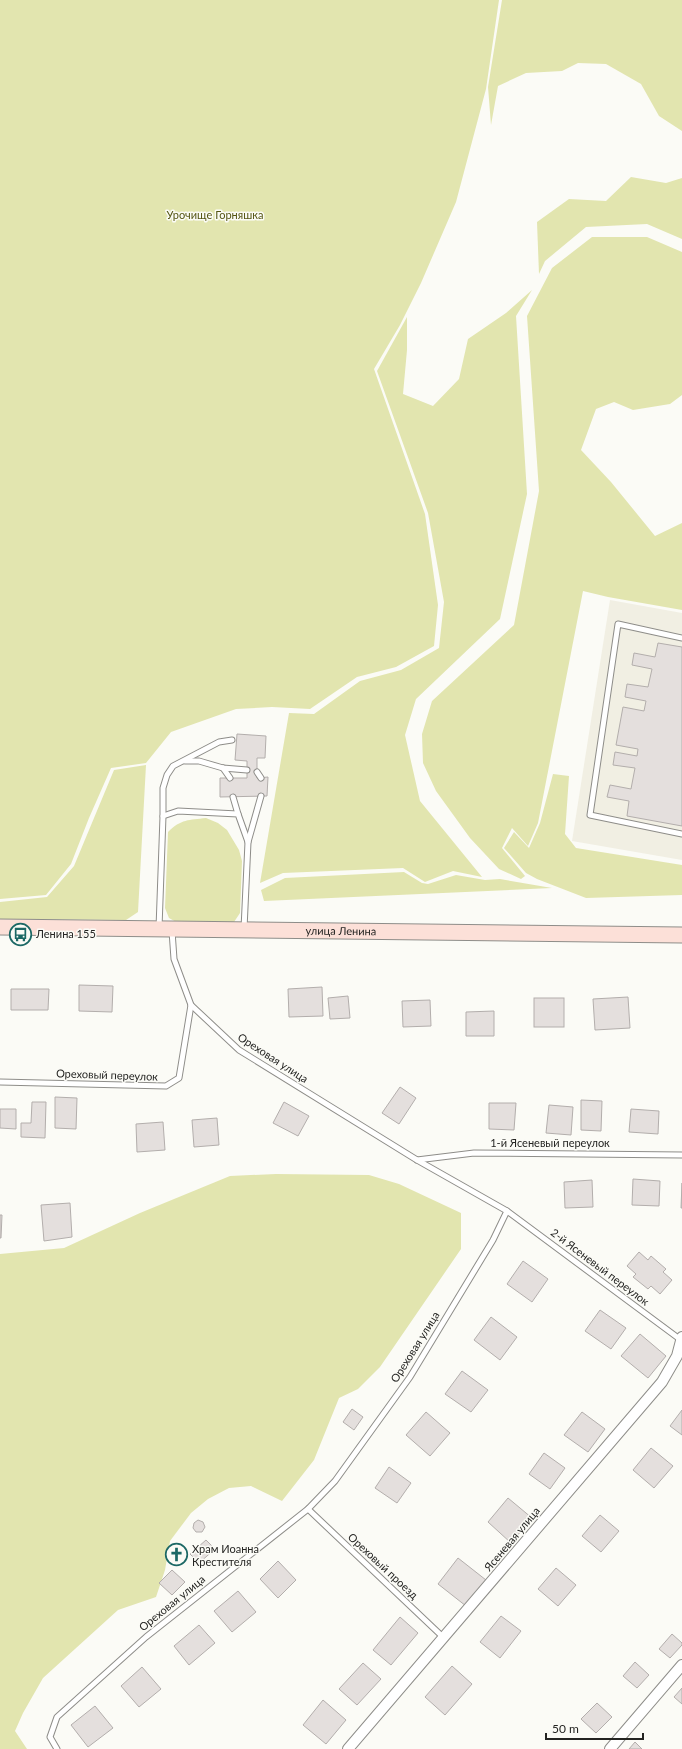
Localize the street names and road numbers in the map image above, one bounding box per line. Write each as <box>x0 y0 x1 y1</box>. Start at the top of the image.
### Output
street label: улица Ленина <box>306 924 376 937</box>
street label: Ореховая улица <box>236 1030 311 1085</box>
street label: Ореховый переулок <box>56 1066 158 1083</box>
street label: 1-й Ясеневый переулок <box>490 1136 610 1149</box>
street label: 2-й Ясеневый переулок <box>549 1225 652 1308</box>
street label: Ореховая улица <box>388 1309 442 1385</box>
street label: Ясеневая улица <box>480 1504 542 1574</box>
street label: Ореховый проезд <box>346 1530 421 1601</box>
street label: Ореховая улица <box>136 1572 207 1633</box>

